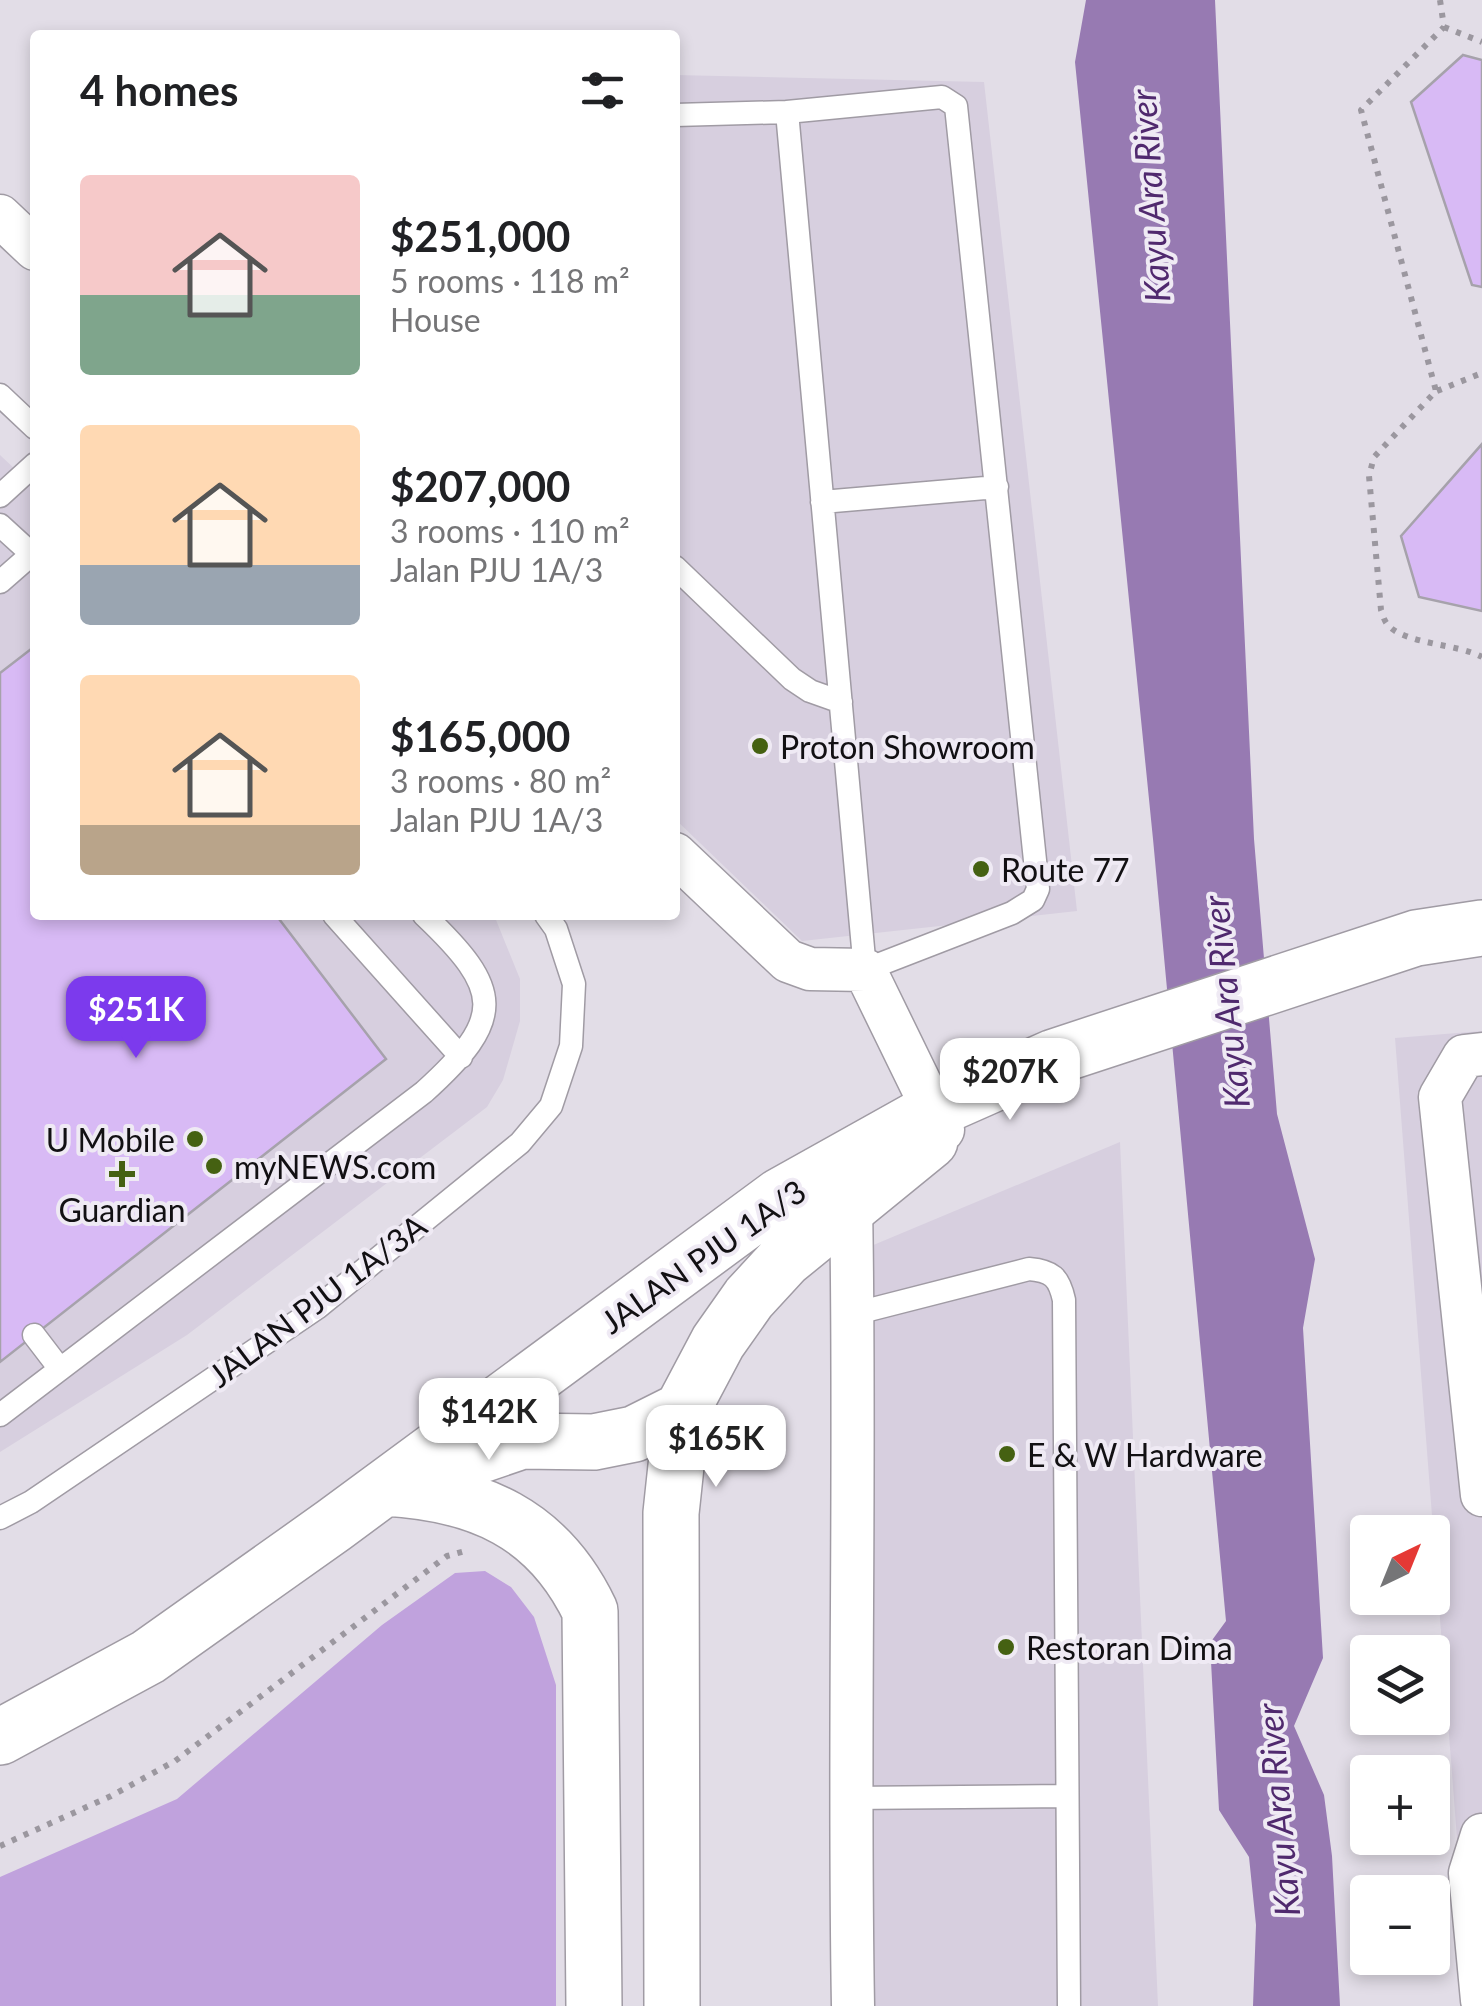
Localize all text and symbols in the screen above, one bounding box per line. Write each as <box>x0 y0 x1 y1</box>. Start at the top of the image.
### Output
icon: filters <box>575 63 630 118</box>
text: 4 homes <box>80 65 238 115</box>
water label: Kayu Ara River <box>1121 87 1177 304</box>
text: $251,000 <box>390 211 570 261</box>
icon: home <box>160 215 280 335</box>
text: 5 rooms · 118 m² <box>390 261 630 300</box>
text: House <box>390 300 481 339</box>
text: $207,000 <box>390 461 570 511</box>
icon: home <box>160 465 280 585</box>
text: 3 rooms · 110 m² <box>390 511 630 550</box>
text: Jalan PJU 1A/3 <box>390 550 603 589</box>
text: $165,000 <box>390 711 570 761</box>
icon: home <box>160 715 280 835</box>
place label: Proton Showroom <box>780 727 1035 766</box>
marker: Proton Showroom <box>749 735 771 757</box>
text: 3 rooms · 80 m² <box>390 761 611 800</box>
text: Jalan PJU 1A/3 <box>390 800 603 839</box>
place label: Route 77 <box>1001 850 1130 889</box>
marker: Route 77 <box>970 858 992 880</box>
water label: Kayu Ara River <box>1193 893 1257 1110</box>
pin: $251K <box>66 976 206 1061</box>
text: $251K <box>88 989 184 1028</box>
pin: $207K <box>940 1038 1080 1123</box>
text: $207K <box>962 1051 1058 1090</box>
place label: U Mobile <box>46 1120 175 1159</box>
marker: U Mobile <box>184 1128 206 1150</box>
place label: myNEWS.com <box>234 1147 436 1186</box>
marker: myNEWS.com <box>203 1155 225 1177</box>
marker: Guardian <box>111 1163 133 1185</box>
street label: JALAN PJU 1A/3 <box>593 1171 813 1341</box>
place label: Guardian <box>58 1190 186 1229</box>
street label: JALAN PJU 1A/3A <box>200 1205 434 1395</box>
pin: $142K <box>419 1378 559 1463</box>
text: $142K <box>441 1391 537 1430</box>
pin: $165K <box>646 1405 786 1490</box>
text: $165K <box>668 1418 764 1457</box>
place label: E & W Hardware <box>1027 1435 1263 1474</box>
marker: E & W Hardware <box>996 1443 1018 1465</box>
north arrow <box>1350 1515 1450 1615</box>
map controls <box>1350 1515 1450 1975</box>
place label: Restoran Dima <box>1026 1628 1233 1667</box>
button: layers <box>1350 1635 1450 1735</box>
marker: Restoran Dima <box>995 1636 1017 1658</box>
water label: Kayu Ara River <box>1247 1701 1307 1918</box>
button: + <box>1350 1755 1450 1855</box>
button: − <box>1350 1875 1450 1975</box>

